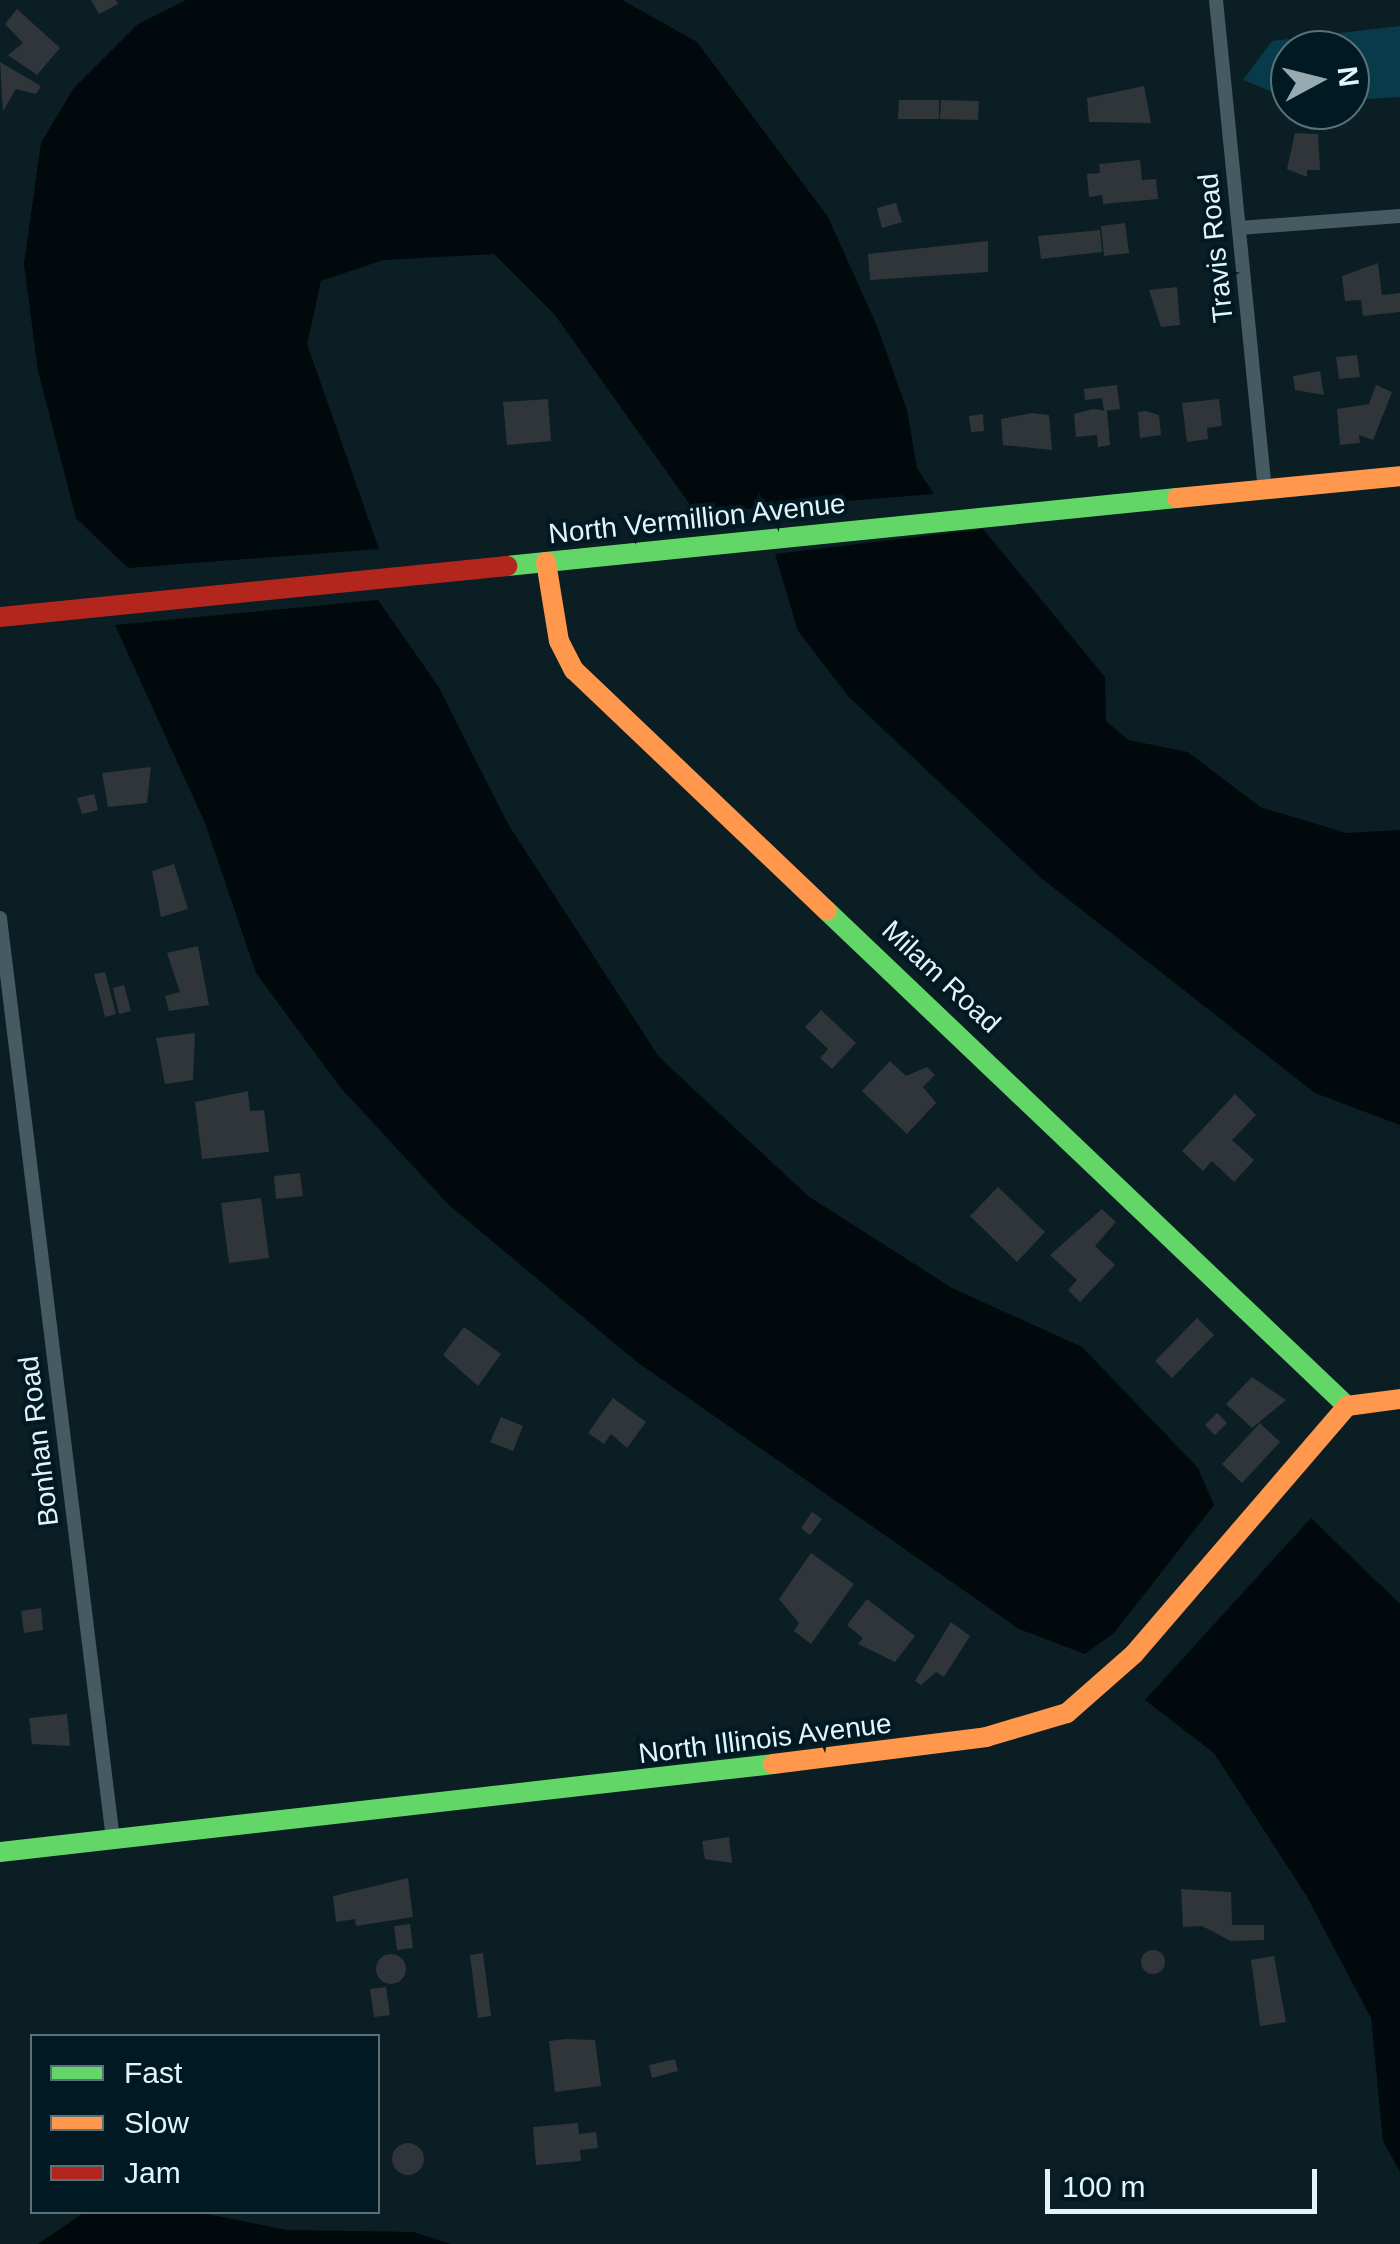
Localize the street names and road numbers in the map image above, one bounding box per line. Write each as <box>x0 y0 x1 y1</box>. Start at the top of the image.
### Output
street label: Travis Road <box>1191 172 1241 324</box>
street label: North Vermillion Avenue <box>546 487 848 551</box>
street label: Milam Road <box>875 914 1007 1040</box>
street label: Bonhan Road <box>12 1354 66 1528</box>
street label: North Illinois Avenue <box>636 1707 894 1771</box>

